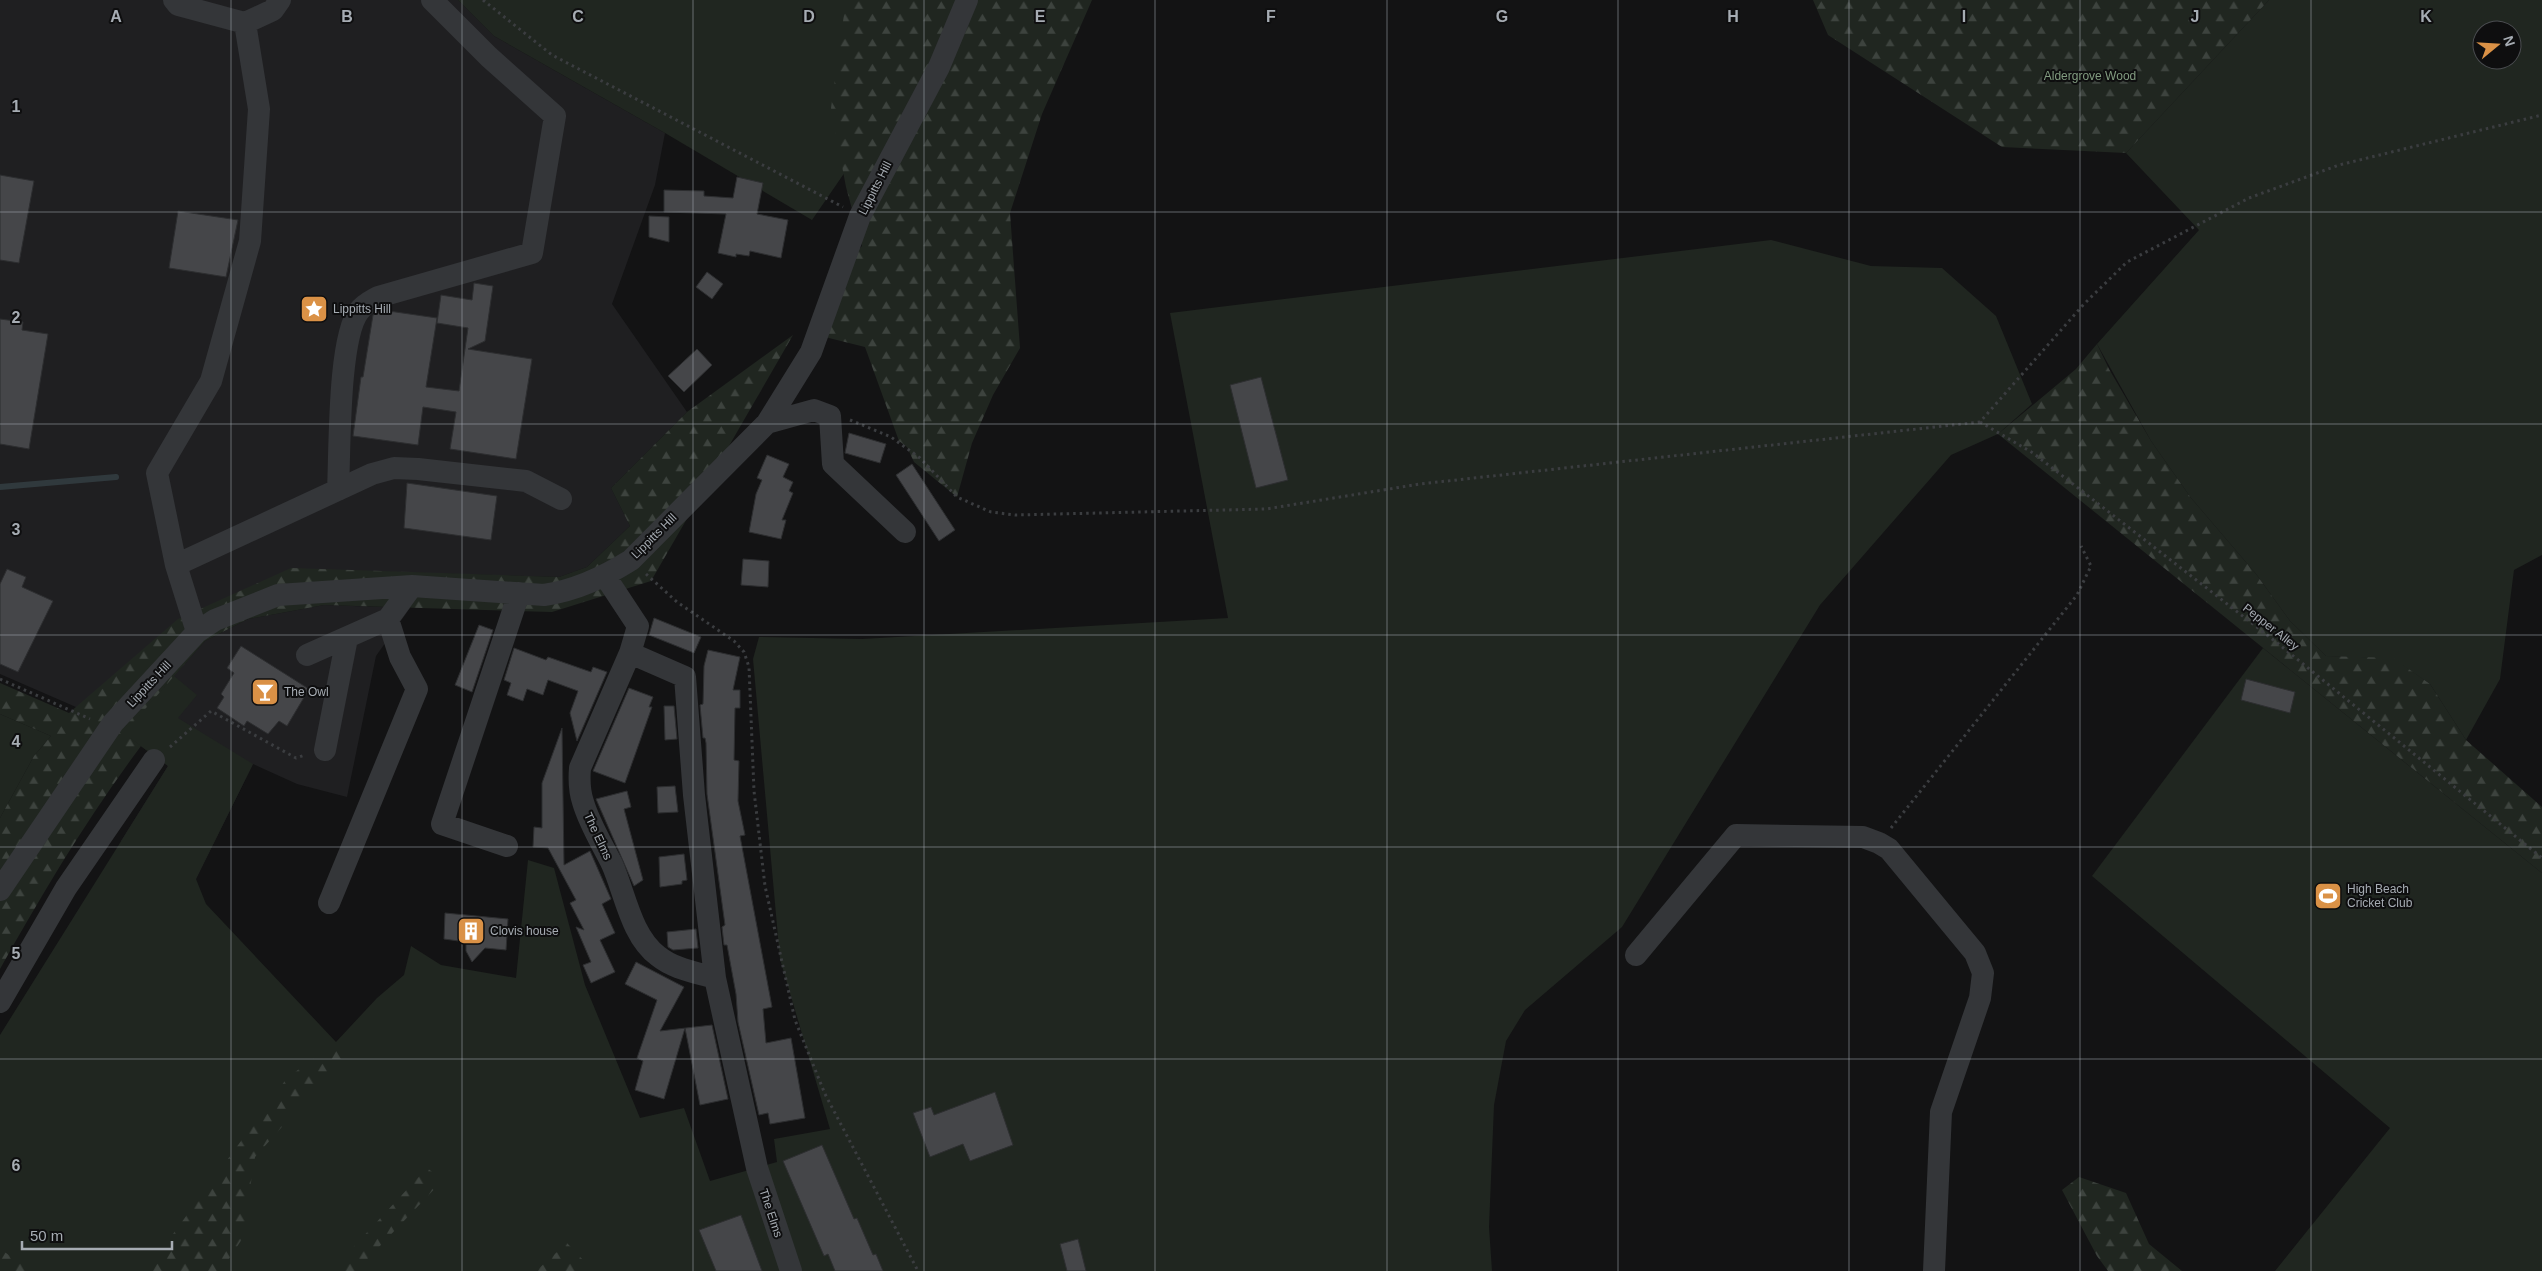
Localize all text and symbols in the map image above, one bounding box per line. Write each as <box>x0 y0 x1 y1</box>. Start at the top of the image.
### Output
text: A <box>110 8 122 25</box>
text: B <box>341 8 353 25</box>
text: C <box>572 8 584 25</box>
text: D <box>803 8 815 25</box>
text: E <box>1035 8 1046 25</box>
text: F <box>1266 8 1276 25</box>
text: G <box>1496 8 1508 25</box>
text: H <box>1727 8 1739 25</box>
text: I <box>1962 8 1966 25</box>
text: J <box>2191 8 2199 25</box>
text: K <box>2420 8 2432 25</box>
north arrow <box>2472 20 2522 70</box>
text: N <box>2500 34 2519 48</box>
park label: Aldergrove Wood <box>2044 69 2136 83</box>
text: 1 <box>12 98 21 115</box>
street label: Lippitts Hill <box>856 159 894 217</box>
place icon: Lippitts Hill <box>299 294 329 324</box>
place label: Lippitts Hill <box>333 302 391 316</box>
text: 2 <box>12 309 21 326</box>
street label: Lippitts Hill <box>629 511 679 561</box>
text: 3 <box>12 521 21 538</box>
street label: Pepper Alley <box>2240 601 2302 653</box>
street label: Lippitts Hill <box>124 658 174 710</box>
bar icon: The Owl <box>250 677 280 707</box>
place label: The Owl <box>284 685 329 699</box>
text: 4 <box>12 733 21 750</box>
street label: The Elms <box>581 810 615 862</box>
sports icon: High Beach Cricket Club <box>2313 881 2343 911</box>
place label: High Beach Cricket Club <box>2347 882 2413 910</box>
building icon: Clovis house <box>456 916 486 946</box>
place label: Clovis house <box>490 924 559 938</box>
text: 5 <box>12 945 21 962</box>
text: 6 <box>12 1157 21 1174</box>
street label: The Elms <box>757 1187 785 1239</box>
scale bar <box>22 1218 172 1250</box>
text: 50 m <box>30 1227 63 1244</box>

